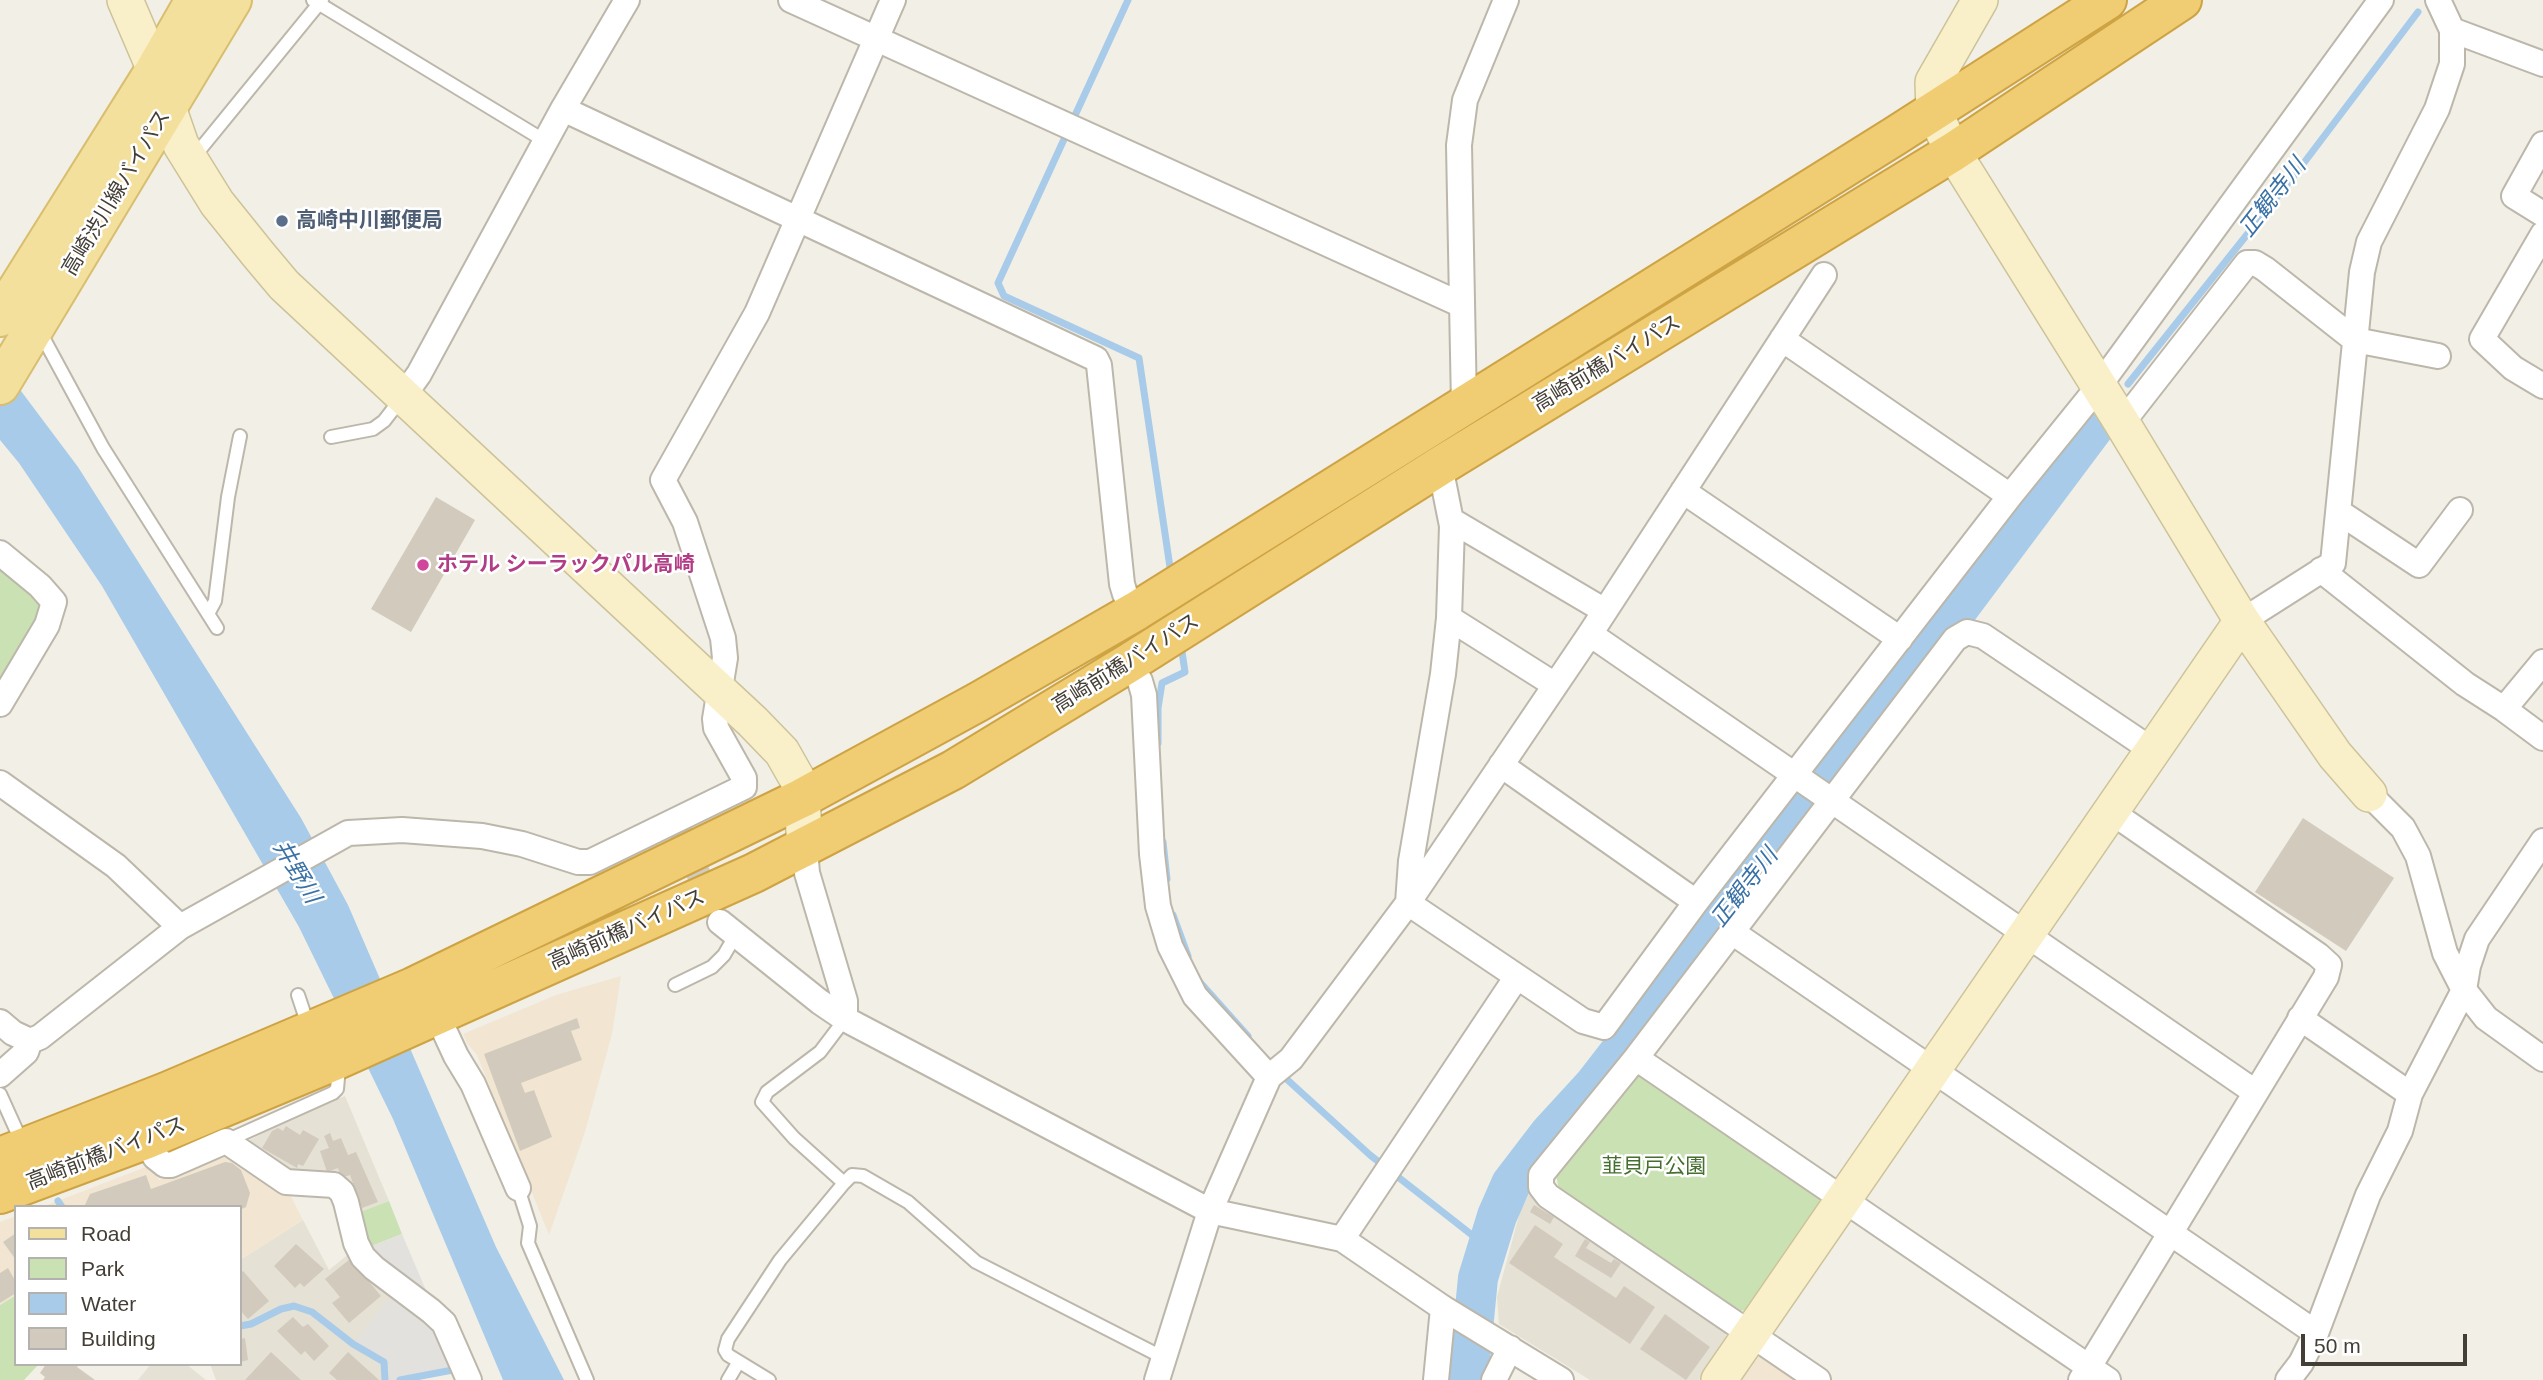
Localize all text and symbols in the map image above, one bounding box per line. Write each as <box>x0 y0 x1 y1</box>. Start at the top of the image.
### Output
street label: 高崎渋川線バイパス <box>58 106 176 280</box>
water label: 正観寺川 <box>2234 153 2312 243</box>
place label: 高崎中川郵便局 <box>296 208 443 234</box>
marker: 高崎中川郵便局 <box>274 213 290 229</box>
street label: 高崎前橋バイパス <box>1529 310 1685 418</box>
place label: ホテル シーラックパル高崎 <box>437 552 695 578</box>
marker: ホテル シーラックパル高崎 <box>415 557 431 573</box>
street label: 高崎前橋バイパス <box>1048 609 1204 719</box>
water label: 井野川 <box>266 835 326 909</box>
water label: 正観寺川 <box>1706 843 1784 933</box>
street label: 高崎前橋バイパス <box>545 884 709 976</box>
street label: 高崎前橋バイパス <box>23 1112 189 1196</box>
park label: 韮貝戸公園 <box>1602 1154 1706 1180</box>
legend <box>14 1205 242 1366</box>
text: Road <box>81 1222 131 1245</box>
text: Park <box>81 1257 124 1280</box>
text: Water <box>81 1292 136 1315</box>
scale bar <box>2305 1320 2471 1364</box>
text: Building <box>81 1327 156 1350</box>
text: 50 m <box>2314 1334 2361 1357</box>

